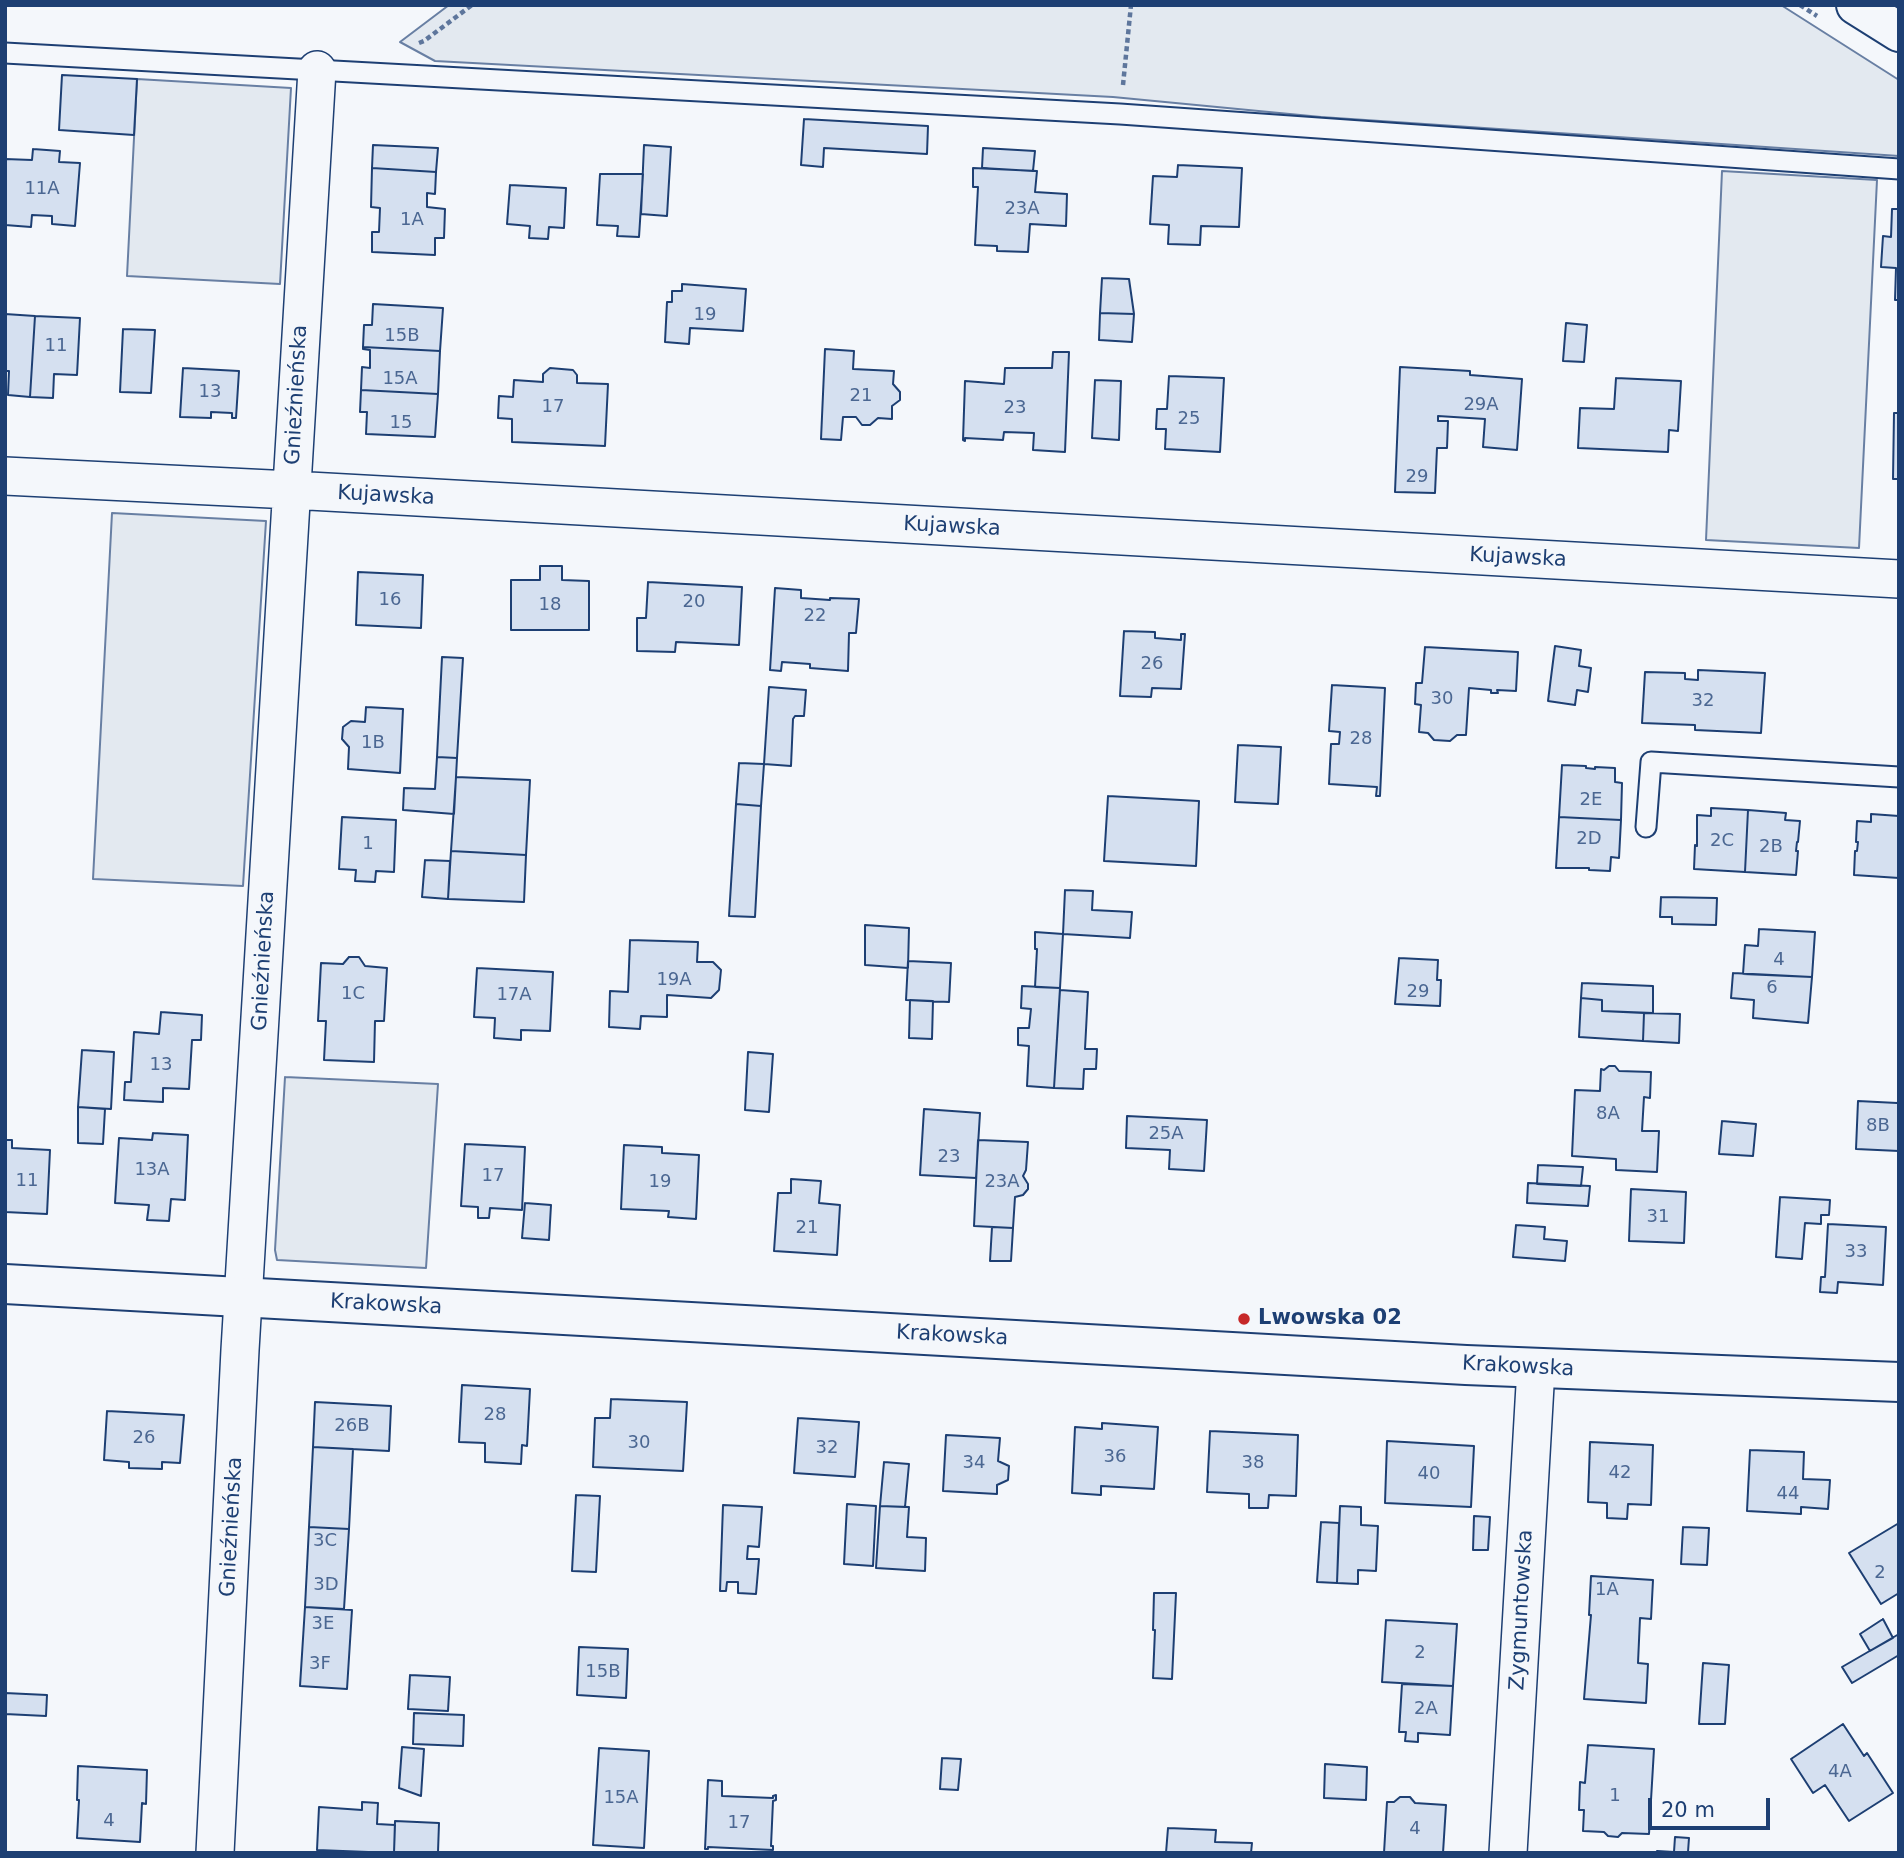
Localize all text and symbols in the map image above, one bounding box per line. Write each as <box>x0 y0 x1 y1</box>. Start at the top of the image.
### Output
house number: 11A <box>24 178 60 200</box>
house number: 23A <box>1004 198 1040 220</box>
house number: 1A <box>400 209 424 231</box>
house number: 19 <box>694 304 716 326</box>
street label: Gnieźnieńska <box>281 324 313 466</box>
house number: 15B <box>384 325 420 347</box>
house number: 11 <box>45 335 67 357</box>
house number: 15A <box>382 368 418 390</box>
house number: 13 <box>199 381 221 403</box>
house number: 21 <box>850 385 872 407</box>
house number: 29A <box>1463 394 1499 416</box>
house number: 17 <box>542 396 564 418</box>
house number: 23 <box>1004 397 1026 419</box>
house number: 25 <box>1178 408 1200 430</box>
house number: 15 <box>390 412 412 434</box>
house number: 29 <box>1406 466 1428 488</box>
street label: Kujawska <box>337 481 435 511</box>
street label: Kujawska <box>903 512 1001 542</box>
street label: Kujawska <box>1469 543 1567 573</box>
house number: 16 <box>379 589 401 611</box>
house number: 20 <box>683 591 705 613</box>
house number: 18 <box>539 594 561 616</box>
house number: 22 <box>804 605 826 627</box>
house number: 26 <box>1141 653 1163 675</box>
house number: 30 <box>1431 688 1453 710</box>
house number: 32 <box>1692 690 1714 712</box>
house number: 28 <box>1350 728 1372 750</box>
house number: 1B <box>361 732 385 754</box>
house number: 2E <box>1580 789 1602 811</box>
house number: 2D <box>1576 828 1602 850</box>
house number: 2C <box>1710 830 1734 852</box>
house number: 1 <box>362 833 374 855</box>
house number: 2B <box>1759 836 1783 858</box>
street label: Gnieźnieńska <box>248 890 280 1032</box>
house number: 4 <box>1773 949 1785 971</box>
house number: 19A <box>656 969 692 991</box>
house number: 6 <box>1766 977 1778 999</box>
house number: 29 <box>1407 981 1429 1003</box>
house number: 1C <box>341 983 365 1005</box>
house number: 17A <box>496 984 532 1006</box>
house number: 13 <box>150 1054 172 1076</box>
house number: 8A <box>1596 1103 1620 1125</box>
house number: 8B <box>1866 1115 1890 1137</box>
house number: 25A <box>1148 1123 1184 1145</box>
house number: 23 <box>938 1146 960 1168</box>
house number: 13A <box>134 1159 170 1181</box>
house number: 17 <box>482 1165 504 1187</box>
house number: 11 <box>16 1170 38 1192</box>
house number: 19 <box>649 1171 671 1193</box>
house number: 23A <box>984 1171 1020 1193</box>
house number: 31 <box>1647 1206 1669 1228</box>
house number: 21 <box>796 1217 818 1239</box>
house number: 33 <box>1845 1241 1867 1263</box>
street label: Krakowska <box>329 1289 443 1321</box>
place label: Lwowska 02 <box>1258 1306 1402 1332</box>
marker: Lwowska 02 <box>1236 1311 1252 1327</box>
street label: Krakowska <box>895 1320 1009 1352</box>
street label: Krakowska <box>1461 1351 1575 1383</box>
house number: 28 <box>484 1404 506 1426</box>
house number: 26B <box>334 1415 370 1437</box>
house number: 26 <box>133 1427 155 1449</box>
house number: 30 <box>628 1432 650 1454</box>
house number: 32 <box>816 1437 838 1459</box>
house number: 36 <box>1104 1446 1126 1468</box>
house number: 34 <box>963 1452 985 1474</box>
house number: 38 <box>1242 1452 1264 1474</box>
street label: Gnieźnieńska <box>216 1456 248 1598</box>
house number: 42 <box>1609 1462 1631 1484</box>
house number: 40 <box>1418 1463 1440 1485</box>
house number: 44 <box>1777 1483 1799 1505</box>
street label: Zygmuntowska <box>1505 1529 1539 1691</box>
house number: 3C <box>313 1530 337 1552</box>
house number: 2 <box>1874 1562 1886 1584</box>
house number: 3D <box>313 1574 339 1596</box>
house number: 1A <box>1595 1579 1619 1601</box>
house number: 3E <box>312 1613 334 1635</box>
house number: 2 <box>1414 1642 1426 1664</box>
house number: 3F <box>309 1653 331 1675</box>
house number: 15B <box>585 1661 621 1683</box>
house number: 2A <box>1414 1698 1438 1720</box>
house number: 4A <box>1828 1761 1852 1783</box>
scale bar <box>1652 1784 1774 1828</box>
house number: 1 <box>1609 1785 1621 1807</box>
house number: 15A <box>603 1787 639 1809</box>
text: 20 m <box>1661 1798 1715 1822</box>
house number: 4 <box>103 1810 115 1832</box>
house number: 17 <box>728 1812 750 1834</box>
house number: 4 <box>1409 1818 1421 1840</box>

